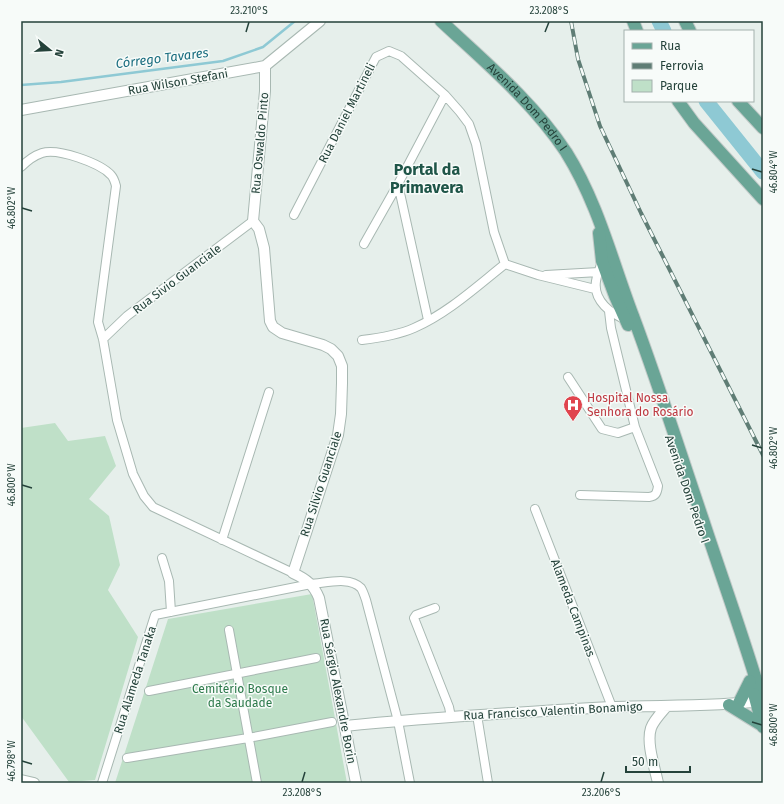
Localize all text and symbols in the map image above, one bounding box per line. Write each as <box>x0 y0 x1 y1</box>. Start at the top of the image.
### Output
text: 23.210°S <box>230 5 268 17</box>
text: 23.208°S <box>529 5 569 17</box>
north arrow <box>30 30 70 70</box>
legend <box>624 30 754 102</box>
text: Rua <box>660 39 681 53</box>
water label: Córrego Tavares <box>115 45 209 71</box>
text: N <box>52 47 66 58</box>
text: Ferrovia <box>660 59 704 73</box>
street label: Avenida Dom Pedro I <box>484 60 570 154</box>
street label: Rua Daniel Martineli <box>316 61 378 165</box>
street label: Rua Wilson Stefani <box>127 66 229 98</box>
text: Parque <box>660 79 698 93</box>
street label: Rua Oswaldo Pinto <box>249 92 271 194</box>
text: 46.804°W <box>768 150 780 193</box>
district label: Portal da Primavera <box>390 160 464 197</box>
text: 46.802°W <box>6 186 18 229</box>
street label: Rua Sivio Guanciale <box>130 241 224 317</box>
place label: Hospital Nossa Senhora do Rosário <box>587 391 694 419</box>
hospital icon: Hospital Nossa Senhora do Rosário <box>562 394 584 422</box>
text: 46.802°W <box>768 426 780 469</box>
street label: Rua Silvio Guanciale <box>297 429 345 539</box>
street label: Avenida Dom Pedro I <box>662 433 712 545</box>
text: 46.800°W <box>6 463 18 507</box>
street label: Alameda Campinas <box>548 557 598 659</box>
street label: Rua Sérgio Alexandre Borin <box>317 617 359 765</box>
street label: Rua Alameda Tanaka <box>111 624 159 736</box>
park label: Cemitério Bosque da Saudade <box>192 682 288 710</box>
street label: Rua Francisco Valentin Bonamigo <box>463 699 643 723</box>
text: 46.800°W <box>768 703 780 747</box>
text: 46.798°W <box>6 739 18 782</box>
scale bar <box>626 748 690 774</box>
text: 50 m <box>632 755 658 769</box>
text: 23.208°S <box>282 787 322 799</box>
text: 23.206°S <box>582 787 621 799</box>

